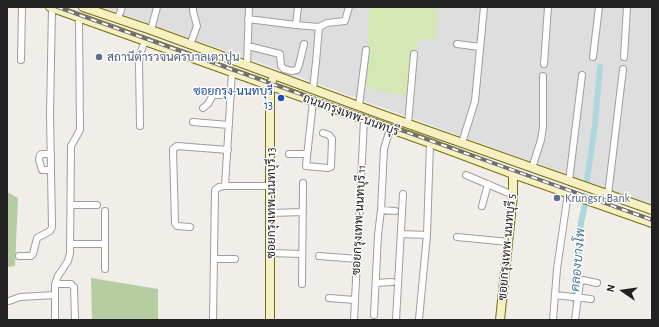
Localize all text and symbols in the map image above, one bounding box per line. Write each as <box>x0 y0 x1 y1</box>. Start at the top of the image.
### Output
place label: สถานีตำรวจนครบาลเตาปูน <box>107 50 240 64</box>
marker: สถานีตำรวจนครบาลเตาปูน <box>94 52 104 62</box>
place label: ซอยกรุง-นนทบุรี 13 <box>193 84 273 112</box>
street label: ถนนกรุงเทพ-นนทบุรี <box>301 91 401 139</box>
marker: ซอยกรุง-นนทบุรี 13 <box>276 93 286 103</box>
street label: ซอยกรุงเทพ-นนทบุรี 13 <box>264 147 278 259</box>
street label: ซอยกรุงเทพ-นนทบุรี 11 <box>349 165 369 275</box>
place label: Krungsri Bank <box>565 191 630 205</box>
street label: ซอยกรุงเทพ-นนทบุรี 5 <box>495 193 519 301</box>
marker: Krungsri Bank <box>552 193 562 203</box>
water label: คลองบางโพ <box>567 228 589 292</box>
north arrow <box>603 271 643 311</box>
text: N <box>605 283 617 293</box>

